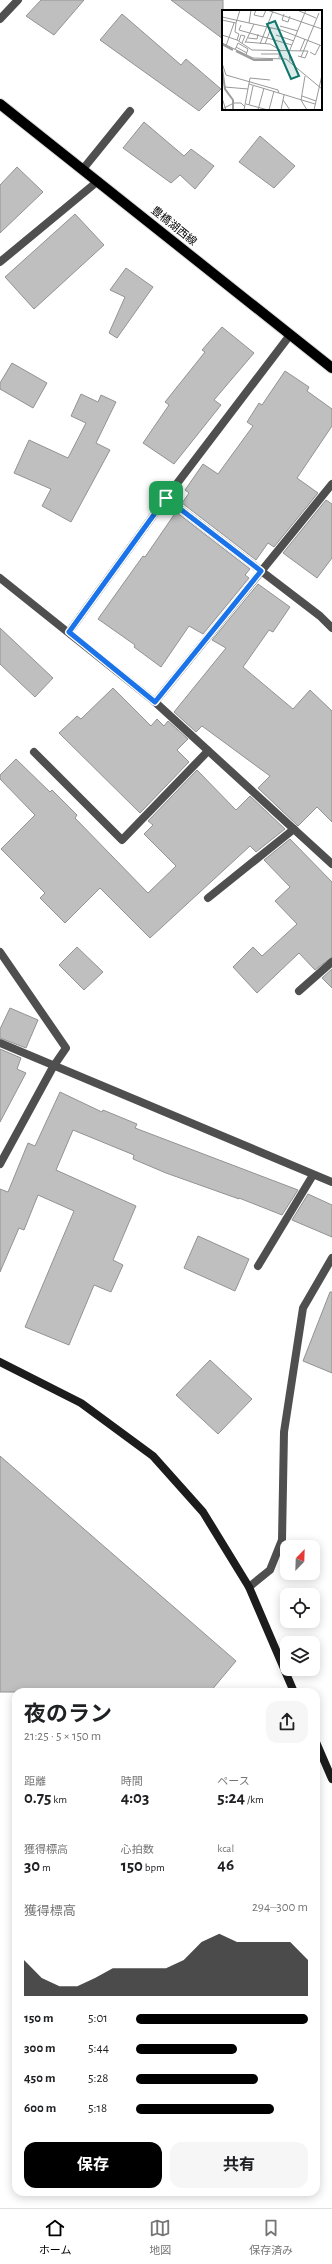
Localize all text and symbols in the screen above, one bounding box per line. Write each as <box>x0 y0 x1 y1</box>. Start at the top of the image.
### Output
inset map <box>222 10 322 110</box>
street label: 豊橋湖西線 <box>149 204 199 248</box>
pin <box>149 481 183 515</box>
icon: arrive <box>155 487 177 509</box>
north arrow <box>280 1540 320 1580</box>
map controls <box>280 1540 320 1676</box>
button: locate <box>280 1588 320 1628</box>
button: layers <box>280 1636 320 1676</box>
button: share <box>266 1701 308 1743</box>
text: 夜のラン <box>24 1703 112 1725</box>
text: 21:25 · 5 × 150 m <box>24 1730 101 1743</box>
text: 距離 <box>24 1776 46 1787</box>
text: 時間 <box>121 1776 143 1787</box>
text: ペース <box>217 1776 250 1787</box>
text: 0.75 <box>24 1789 51 1806</box>
text: 4:03 <box>121 1789 149 1806</box>
text: 5:24 <box>217 1789 245 1806</box>
text: km <box>51 1794 67 1805</box>
text: /km <box>245 1794 264 1805</box>
text: kcal <box>217 1843 234 1854</box>
text: 獲得標高 <box>24 1844 68 1855</box>
text: 心拍数 <box>121 1844 154 1855</box>
text: 46 <box>217 1856 234 1873</box>
text: 30 <box>24 1857 40 1874</box>
text: 150 <box>121 1857 143 1874</box>
text: m <box>40 1862 51 1873</box>
text: bpm <box>143 1862 165 1873</box>
text: 294–300 m <box>252 1901 308 1914</box>
text: 獲得標高 <box>24 1905 76 1918</box>
text: 150 m <box>24 2012 54 2025</box>
text: 5:01 <box>88 2012 108 2025</box>
text: 300 m <box>24 2042 56 2055</box>
text: 5:44 <box>88 2042 109 2055</box>
text: 450 m <box>24 2072 55 2085</box>
text: 5:28 <box>88 2072 109 2085</box>
text: 600 m <box>24 2102 56 2115</box>
text: 5:18 <box>88 2102 107 2115</box>
button: 保存 <box>24 2142 162 2188</box>
button: 共有 <box>170 2142 308 2188</box>
tab: ホーム <box>39 2217 72 2257</box>
tab: 地図 <box>149 2217 171 2257</box>
tab: 保存済み <box>249 2217 293 2257</box>

